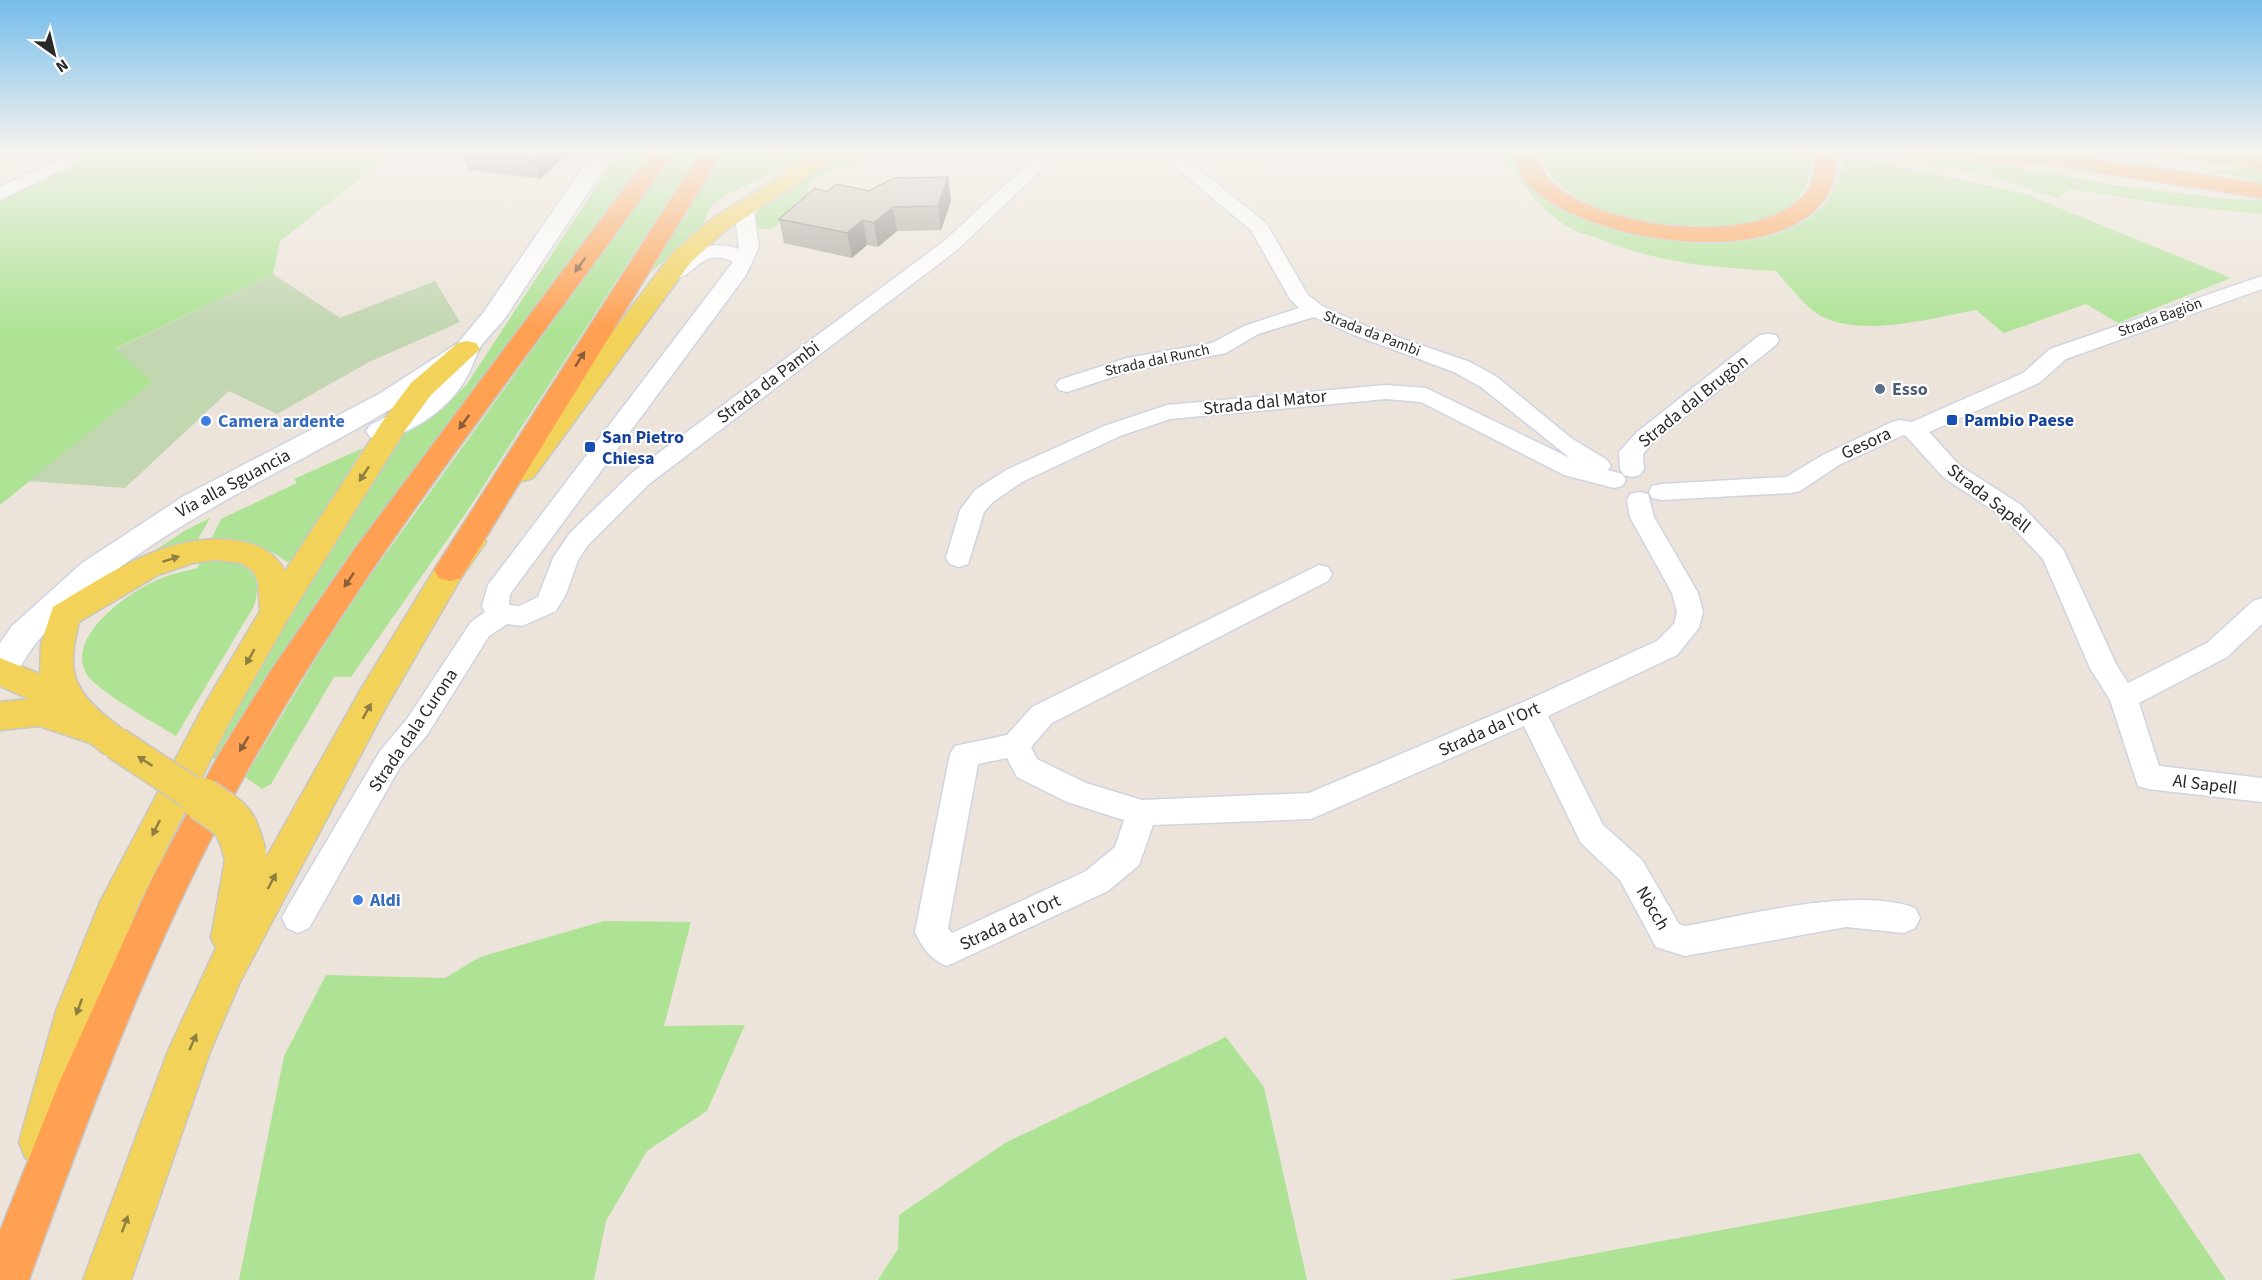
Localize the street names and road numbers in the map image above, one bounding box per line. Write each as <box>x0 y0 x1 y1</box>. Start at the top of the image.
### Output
street label: Strada Bagiòn <box>2115 293 2205 342</box>
street label: Strada da Pambi <box>1320 305 1424 362</box>
street label: Strada da Pambi <box>712 335 825 429</box>
street label: Strada dal Runch <box>1103 339 1211 382</box>
street label: Strada dal Brugòn <box>1633 349 1754 454</box>
street label: Strada dal Mator <box>1202 384 1329 421</box>
street label: Gesora <box>1837 421 1895 466</box>
street label: Via alla Sguancia <box>172 443 295 524</box>
street label: Strada Sapèll <box>1942 458 2036 539</box>
street label: Strada dala Curona <box>363 664 464 797</box>
street label: Strada da l'Ort <box>1434 696 1544 763</box>
street label: Al Sapell <box>2171 768 2239 801</box>
street label: Nòcch <box>1630 882 1675 935</box>
street label: Strada da l'Ort <box>956 888 1065 957</box>

